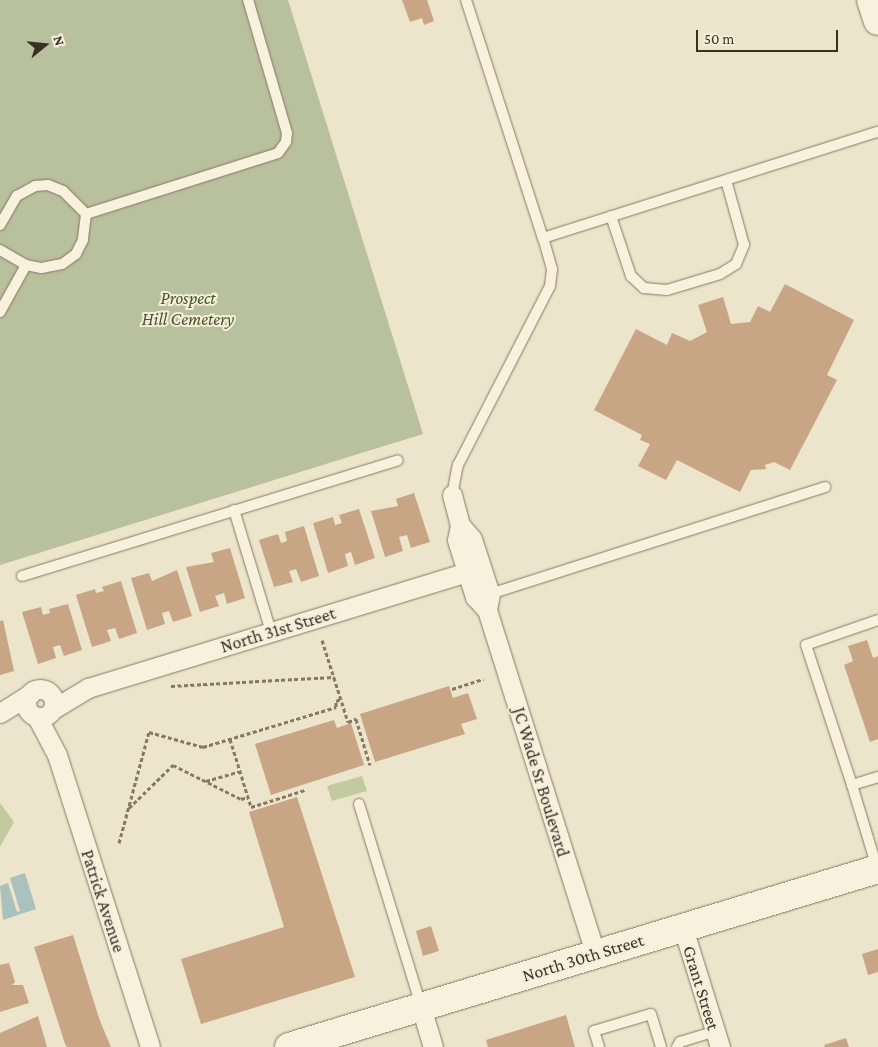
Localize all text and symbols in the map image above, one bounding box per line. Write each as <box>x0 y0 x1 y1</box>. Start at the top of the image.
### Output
north arrow <box>20 20 70 70</box>
scale bar <box>698 20 840 52</box>
text: 50 m <box>704 31 734 47</box>
text: N <box>50 34 68 48</box>
park label: Prospect Hill Cemetery <box>142 288 234 330</box>
street label: North 31st Street <box>218 602 338 658</box>
street label: JC Wade Sr Boulevard <box>508 705 574 859</box>
street label: Patrick Avenue <box>76 847 130 955</box>
street label: North 30th Street <box>520 929 646 987</box>
street label: Grant Street <box>678 943 724 1033</box>

